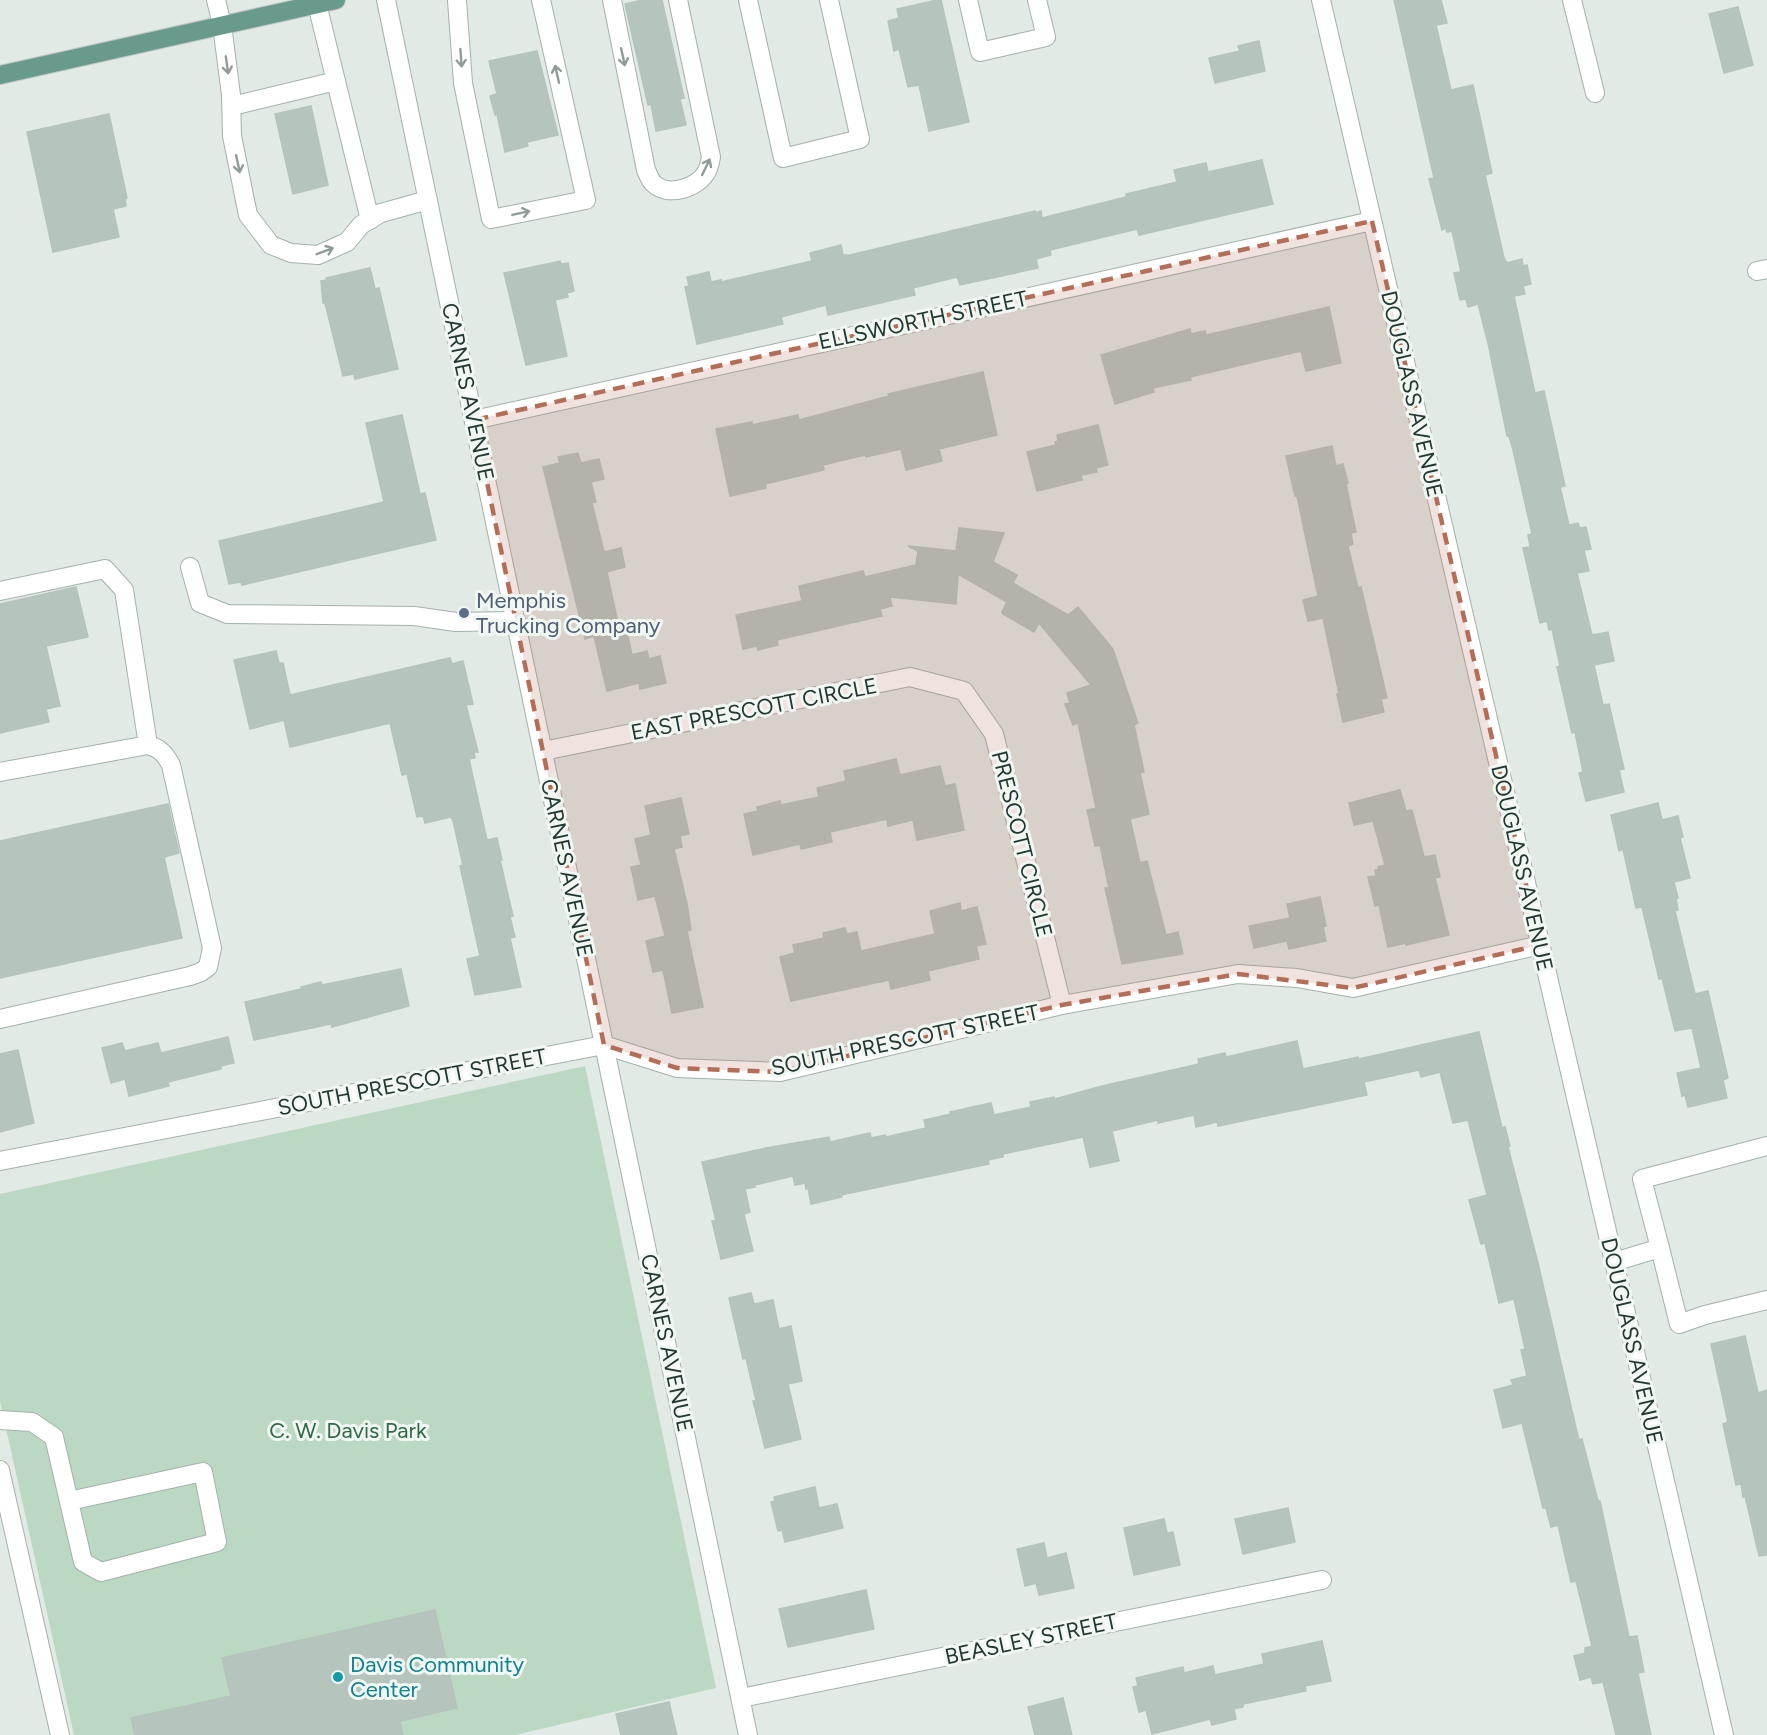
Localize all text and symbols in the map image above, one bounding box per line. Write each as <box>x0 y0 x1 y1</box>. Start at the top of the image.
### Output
one-way arrow <box>618 47 629 67</box>
one-way arrow <box>456 48 467 68</box>
one-way arrow <box>222 55 233 75</box>
one-way arrow <box>551 64 563 83</box>
one-way arrow <box>232 154 244 173</box>
one-way arrow <box>701 158 713 176</box>
one-way arrow <box>511 207 531 218</box>
one-way arrow <box>315 245 334 256</box>
street label: ELLSWORTH STREET <box>816 285 1030 355</box>
street label: DOUGLASS AVENUE <box>1375 288 1449 500</box>
street label: CARNES AVENUE <box>436 301 500 483</box>
place label: Memphis Trucking Company <box>476 587 661 639</box>
marker: Memphis Trucking Company <box>457 606 471 620</box>
street label: EAST PRESCOTT CIRCLE <box>629 672 879 746</box>
street label: PRESCOTT CIRCLE <box>986 748 1058 940</box>
street label: DOUGLASS AVENUE <box>1485 762 1559 974</box>
street label: CARNES AVENUE <box>535 777 599 959</box>
street label: SOUTH PRESCOTT STREET <box>769 998 1041 1082</box>
street label: SOUTH PRESCOTT STREET <box>275 1043 549 1121</box>
street label: DOUGLASS AVENUE <box>1595 1235 1669 1447</box>
street label: CARNES AVENUE <box>635 1252 699 1434</box>
park label: C. W. Davis Park <box>269 1417 427 1444</box>
street label: BEASLEY STREET <box>942 1608 1120 1670</box>
place label: Davis Community Center <box>350 1651 524 1703</box>
marker: Davis Community Center <box>331 1670 345 1684</box>

